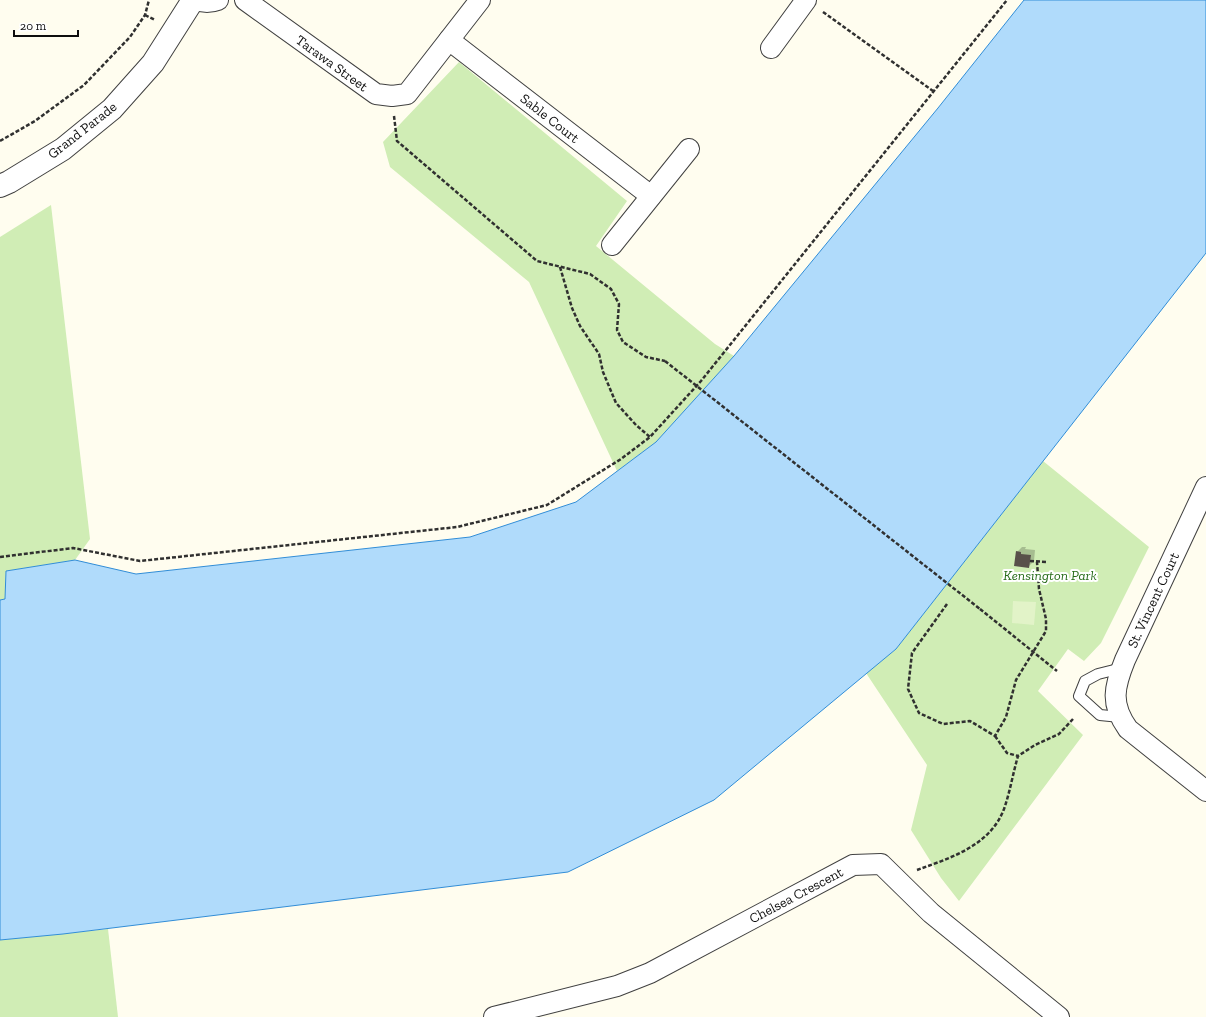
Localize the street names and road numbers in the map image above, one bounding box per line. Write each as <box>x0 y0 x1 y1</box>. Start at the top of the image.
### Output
street label: Tarawa Street <box>292 32 372 96</box>
street label: Sable Court <box>517 90 583 147</box>
street label: Grand Parade <box>44 98 121 163</box>
street label: St. Vincent Court <box>1124 549 1183 651</box>
street label: Chelsea Crescent <box>746 863 847 927</box>

